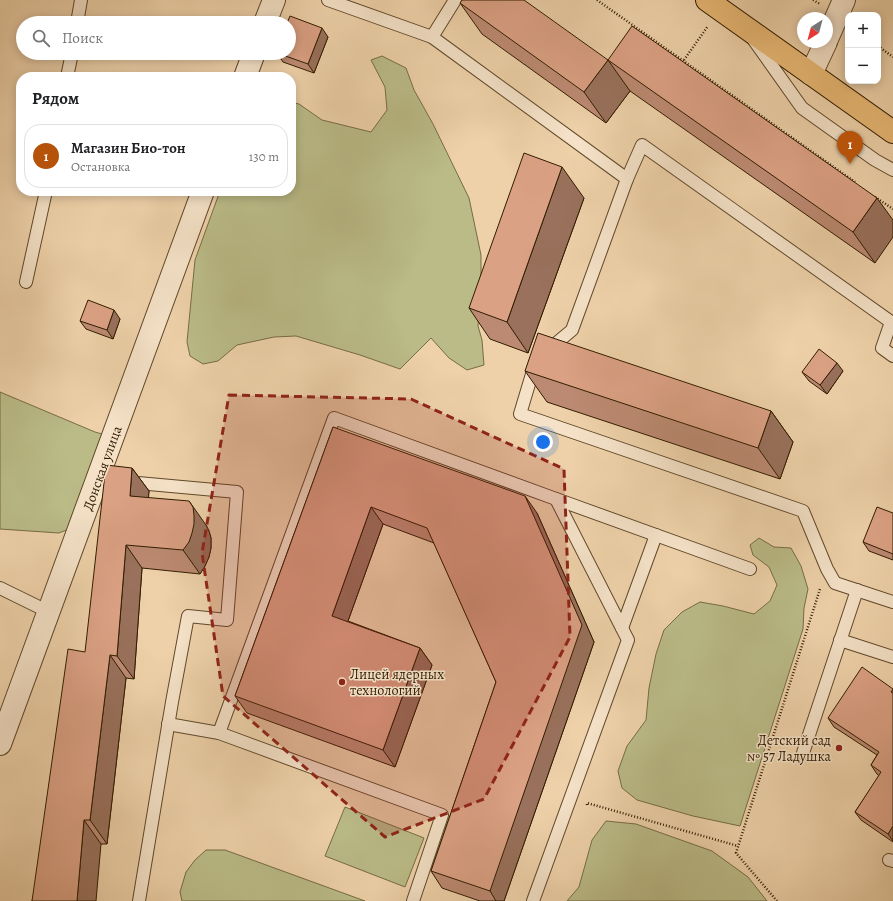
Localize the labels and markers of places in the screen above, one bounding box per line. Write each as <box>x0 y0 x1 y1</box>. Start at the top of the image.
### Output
pin: 1 <box>837 131 863 164</box>
place label: Лицей ядерных технологий <box>350 665 444 700</box>
marker: Лицей ядерных технологий <box>337 677 347 687</box>
place label: Детский сад № 57 Ладушка <box>747 731 832 766</box>
marker: Детский сад № 57 Ладушка <box>834 743 844 753</box>

